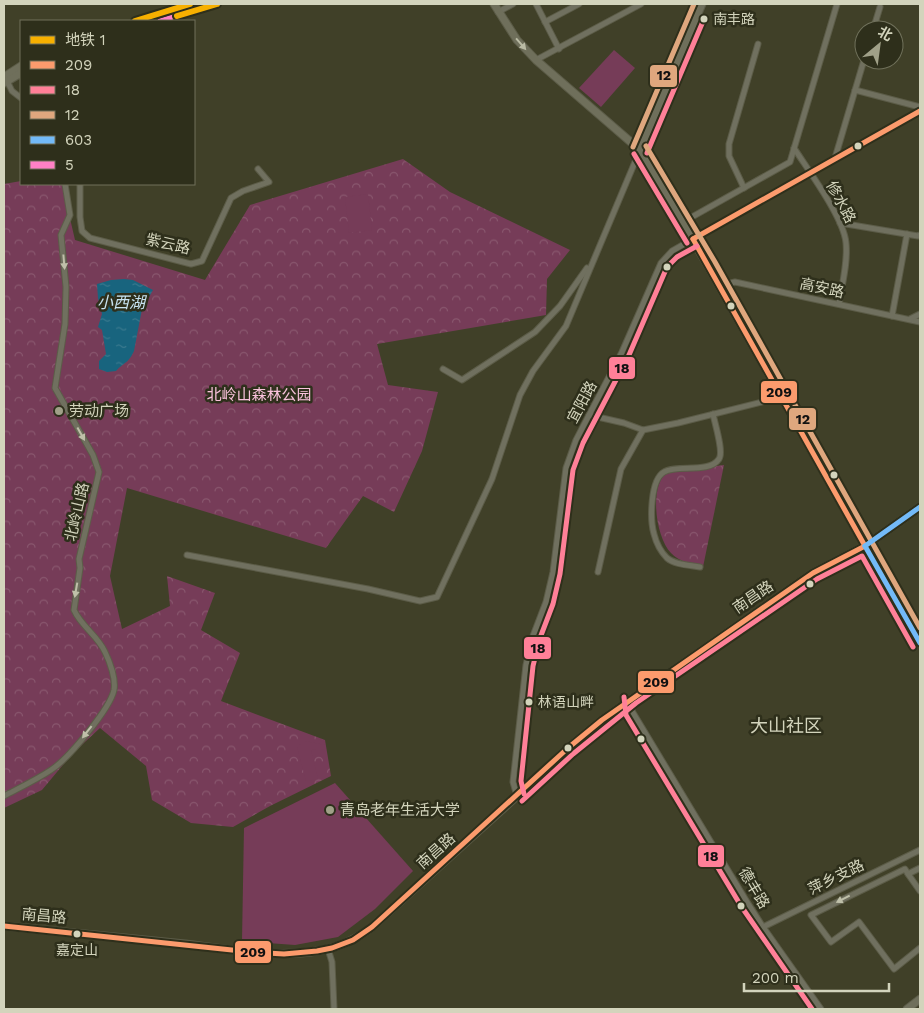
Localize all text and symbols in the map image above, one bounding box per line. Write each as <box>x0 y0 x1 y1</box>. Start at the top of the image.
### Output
place label: 南丰路 <box>713 11 755 27</box>
marker: 南丰路 <box>699 14 709 24</box>
legend <box>20 20 195 185</box>
north arrow <box>854 20 904 70</box>
text: 北 <box>875 23 895 44</box>
text: 地铁 1 <box>65 31 106 49</box>
one-way arrow <box>515 38 527 50</box>
text: 209 <box>65 56 92 74</box>
line badge: 12 <box>649 64 678 88</box>
text: 12 <box>657 67 671 83</box>
text: 18 <box>65 81 80 99</box>
text: 12 <box>65 106 80 124</box>
text: 603 <box>65 131 92 149</box>
unlabelled marker <box>853 141 863 151</box>
text: 5 <box>65 156 74 174</box>
street label: 修水路 <box>822 178 860 226</box>
street label: 紫云路 <box>144 230 192 258</box>
one-way arrow <box>60 254 68 270</box>
unlabelled marker <box>662 262 672 272</box>
street label: 高安路 <box>798 275 846 301</box>
water label: 小西湖 <box>97 293 148 312</box>
unlabelled marker <box>726 301 736 311</box>
line badge: 18 <box>608 356 636 380</box>
text: 18 <box>615 360 630 376</box>
street label: 宜阳路 <box>563 378 601 426</box>
line badge: 209 <box>760 380 798 404</box>
text: 209 <box>766 384 792 400</box>
park label: 北岭山森林公园 <box>206 386 312 404</box>
place label: 劳动广场 <box>69 402 129 420</box>
marker: 劳动广场 <box>53 405 65 417</box>
line badge: 12 <box>788 407 817 431</box>
text: 12 <box>796 411 810 427</box>
one-way arrow <box>77 427 86 441</box>
unlabelled marker <box>829 470 839 480</box>
street label: 北岭山路 <box>61 481 93 543</box>
street label: 南昌路 <box>729 577 777 617</box>
unlabelled marker <box>805 579 815 589</box>
one-way arrow <box>72 582 80 598</box>
line badge: 18 <box>523 636 552 660</box>
text: 18 <box>531 640 546 656</box>
line badge: 209 <box>637 670 675 694</box>
text: 209 <box>643 674 669 690</box>
place label: 林语山畔 <box>538 694 594 710</box>
marker: 林语山畔 <box>524 697 534 707</box>
district label: 大山社区 <box>750 715 822 736</box>
one-way arrow <box>82 725 92 739</box>
unlabelled marker <box>636 734 646 744</box>
unlabelled marker <box>563 743 573 753</box>
place label: 青岛老年生活大学 <box>340 801 460 819</box>
marker: 青岛老年生活大学 <box>324 804 336 816</box>
street label: 南昌路 <box>413 829 459 873</box>
line badge: 18 <box>697 844 725 868</box>
text: 18 <box>704 848 719 864</box>
street label: 萍乡支路 <box>805 856 867 898</box>
street label: 德丰路 <box>735 864 773 912</box>
one-way arrow <box>836 895 850 903</box>
unlabelled marker <box>736 901 746 911</box>
street label: 南昌路 <box>21 905 67 927</box>
marker: 嘉定山 <box>72 929 82 939</box>
line badge: 209 <box>234 940 272 964</box>
place label: 嘉定山 <box>56 942 98 958</box>
text: 209 <box>240 944 266 960</box>
scale bar <box>744 960 889 992</box>
text: 200 m <box>752 969 799 987</box>

